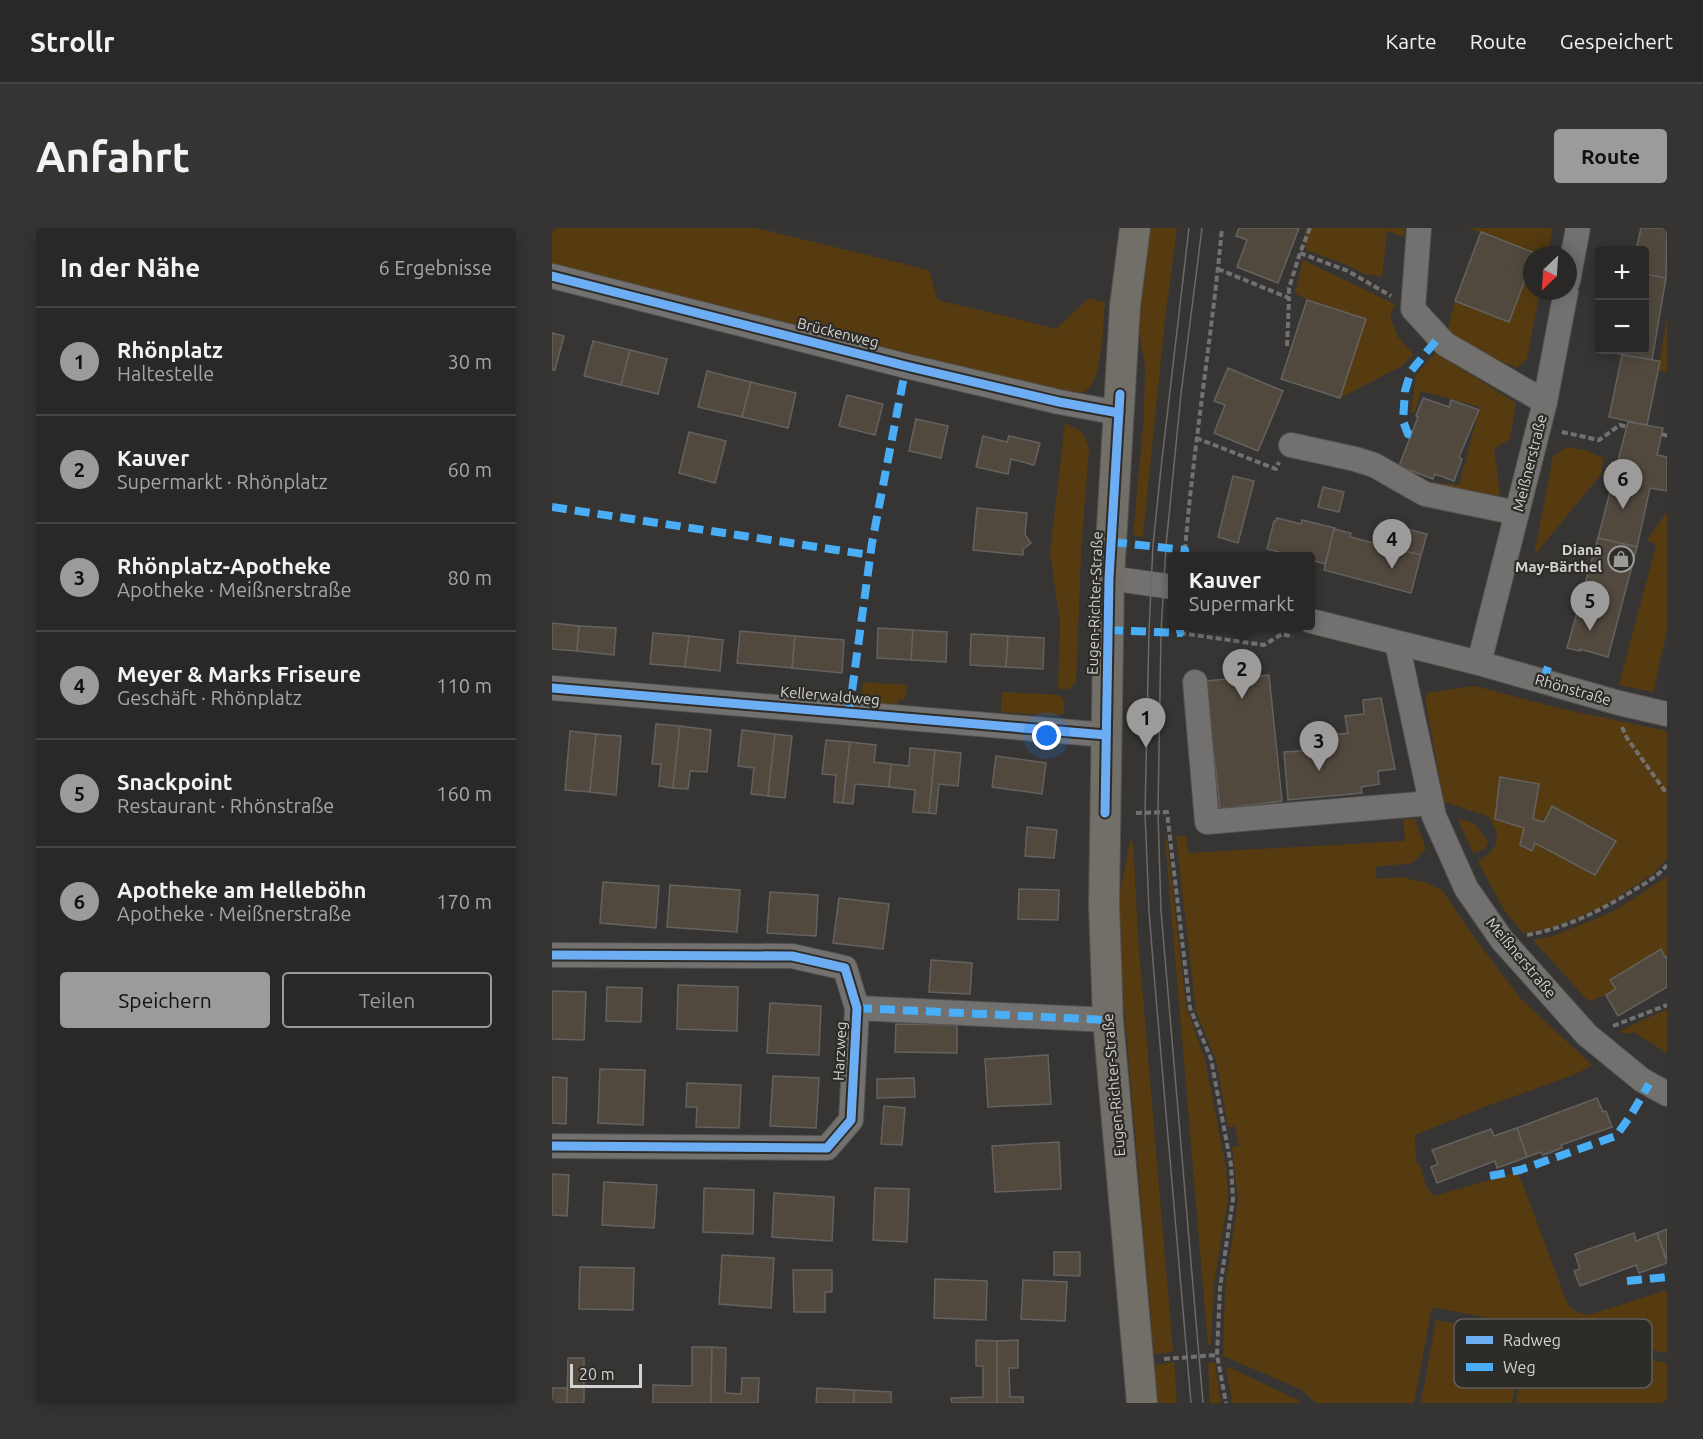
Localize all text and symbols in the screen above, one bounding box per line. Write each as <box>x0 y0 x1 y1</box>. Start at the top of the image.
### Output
text: Strollr <box>30 26 115 57</box>
text: Karte <box>1385 29 1437 53</box>
text: Route <box>1470 29 1527 53</box>
text: Gespeichert <box>1560 29 1673 53</box>
button: Route <box>1554 129 1667 183</box>
text: Anfahrt <box>36 133 190 180</box>
north arrow <box>1523 246 1577 300</box>
map controls <box>1595 246 1649 354</box>
button: + <box>1595 246 1649 300</box>
text: In der Nähe <box>60 253 200 282</box>
text: 6 Ergebnisse <box>378 256 492 279</box>
button: − <box>1595 300 1649 354</box>
street label: Brückenweg <box>796 314 881 351</box>
text: Rhönplatz <box>117 337 223 362</box>
text: 1 <box>74 350 85 373</box>
text: 30 m <box>448 350 492 373</box>
text: Haltestelle <box>117 362 214 385</box>
street label: Meißnerstraße <box>1509 412 1550 513</box>
text: Kauver <box>117 445 189 470</box>
text: 2 <box>74 458 85 481</box>
text: 60 m <box>448 458 492 481</box>
pin: 6 <box>1604 460 1642 509</box>
text: Supermarkt · Rhönplatz <box>117 470 328 493</box>
pin: 4 <box>1372 520 1412 569</box>
street label: Eugen-Richter-Straße <box>1084 531 1106 675</box>
place label: Diana May-Bärthel <box>1515 541 1602 575</box>
shop icon: Diana May-Bärthel <box>1606 544 1636 574</box>
popup <box>1168 552 1315 630</box>
text: Rhönplatz-Apotheke <box>117 553 331 578</box>
text: 3 <box>74 566 85 589</box>
text: 80 m <box>448 566 492 589</box>
text: Kauver <box>1189 567 1261 592</box>
text: Apotheke · Meißnerstraße <box>117 578 351 601</box>
pin: 5 <box>1570 582 1610 631</box>
text: Supermarkt <box>1189 592 1294 615</box>
pin: 2 <box>1222 650 1262 699</box>
text: Meyer & Marks Friseure <box>117 661 361 686</box>
street label: Rhönstraße <box>1533 671 1613 708</box>
text: 4 <box>74 674 85 697</box>
text: 110 m <box>436 674 492 697</box>
street label: Kellerwaldweg <box>780 683 881 708</box>
text: Geschäft · Rhönplatz <box>117 686 302 709</box>
pin: 1 <box>1126 698 1166 748</box>
your location <box>1032 721 1061 750</box>
pin: 3 <box>1300 722 1338 771</box>
text: Snackpoint <box>117 769 232 794</box>
text: 5 <box>74 782 85 805</box>
text: 160 m <box>436 782 492 805</box>
text: Restaurant · Rhönstraße <box>117 794 334 817</box>
text: Apotheke am Helleböhn <box>117 877 366 902</box>
text: 6 <box>74 890 85 913</box>
text: 170 m <box>436 890 492 913</box>
text: Apotheke · Meißnerstraße <box>117 902 351 925</box>
street label: Meißnerstraße <box>1483 914 1560 1001</box>
button: Speichern <box>60 972 270 1028</box>
button: Teilen <box>282 972 492 1028</box>
street label: Eugen-Richter-Straße <box>1099 1013 1128 1157</box>
street label: Harzweg <box>829 1021 850 1081</box>
legend <box>1454 1319 1652 1388</box>
text: Radweg <box>1503 1331 1561 1349</box>
text: Weg <box>1503 1358 1536 1376</box>
scale bar <box>570 1361 642 1388</box>
text: 20 m <box>579 1365 615 1383</box>

